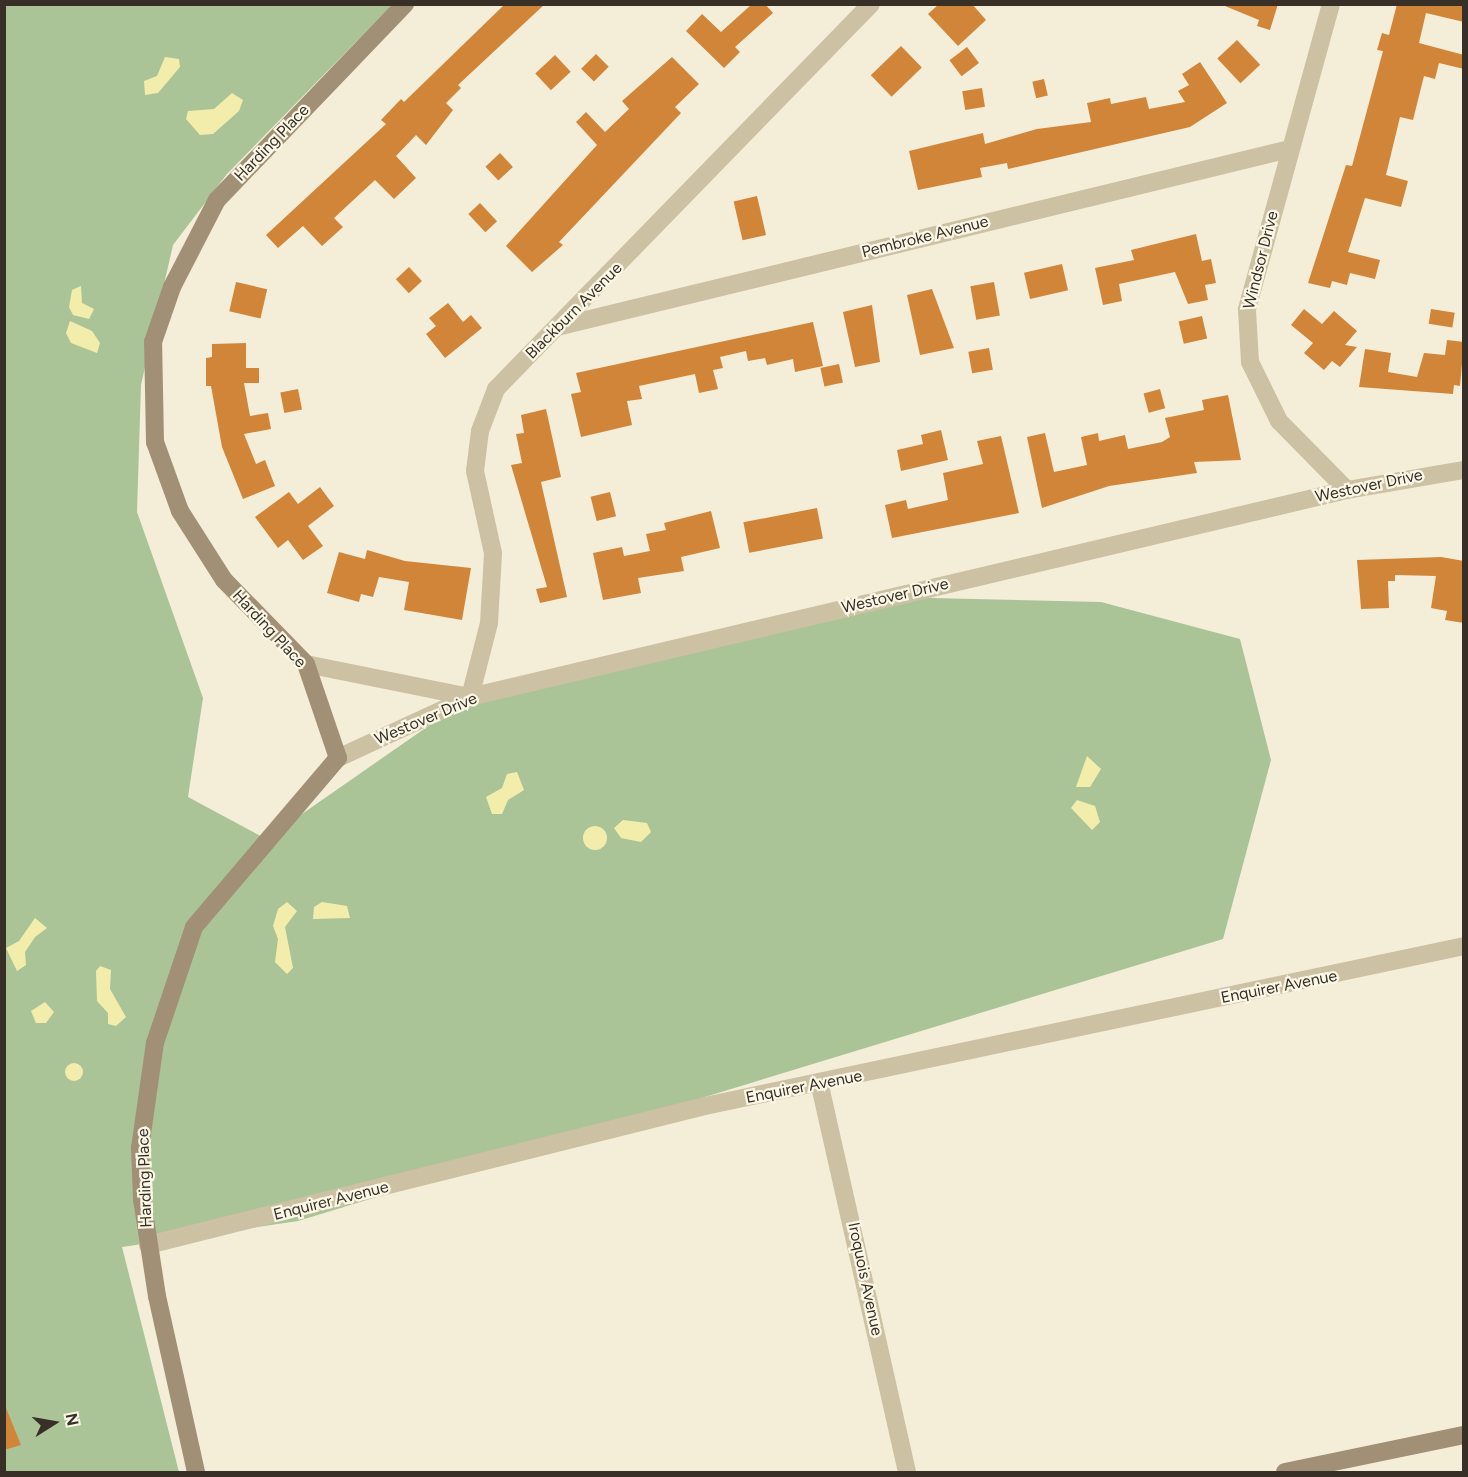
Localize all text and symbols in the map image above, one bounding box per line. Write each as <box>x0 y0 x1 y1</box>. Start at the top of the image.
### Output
street label: Harding Place <box>231 101 313 185</box>
street label: Windsor Drive <box>1240 209 1282 311</box>
street label: Pembroke Avenue <box>860 212 990 262</box>
street label: Blackburn Avenue <box>522 259 626 363</box>
street label: Westover Drive <box>1314 465 1424 507</box>
street label: Westover Drive <box>840 574 950 618</box>
street label: Harding Place <box>228 586 310 672</box>
street label: Westover Drive <box>372 689 480 749</box>
street label: Enquirer Avenue <box>1219 966 1339 1008</box>
street label: Enquirer Avenue <box>744 1066 864 1108</box>
street label: Harding Place <box>134 1128 156 1228</box>
street label: Enquirer Avenue <box>271 1177 391 1225</box>
street label: Iroquois Avenue <box>844 1220 886 1338</box>
north arrow <box>24 1393 84 1453</box>
text: N <box>62 1412 83 1427</box>

